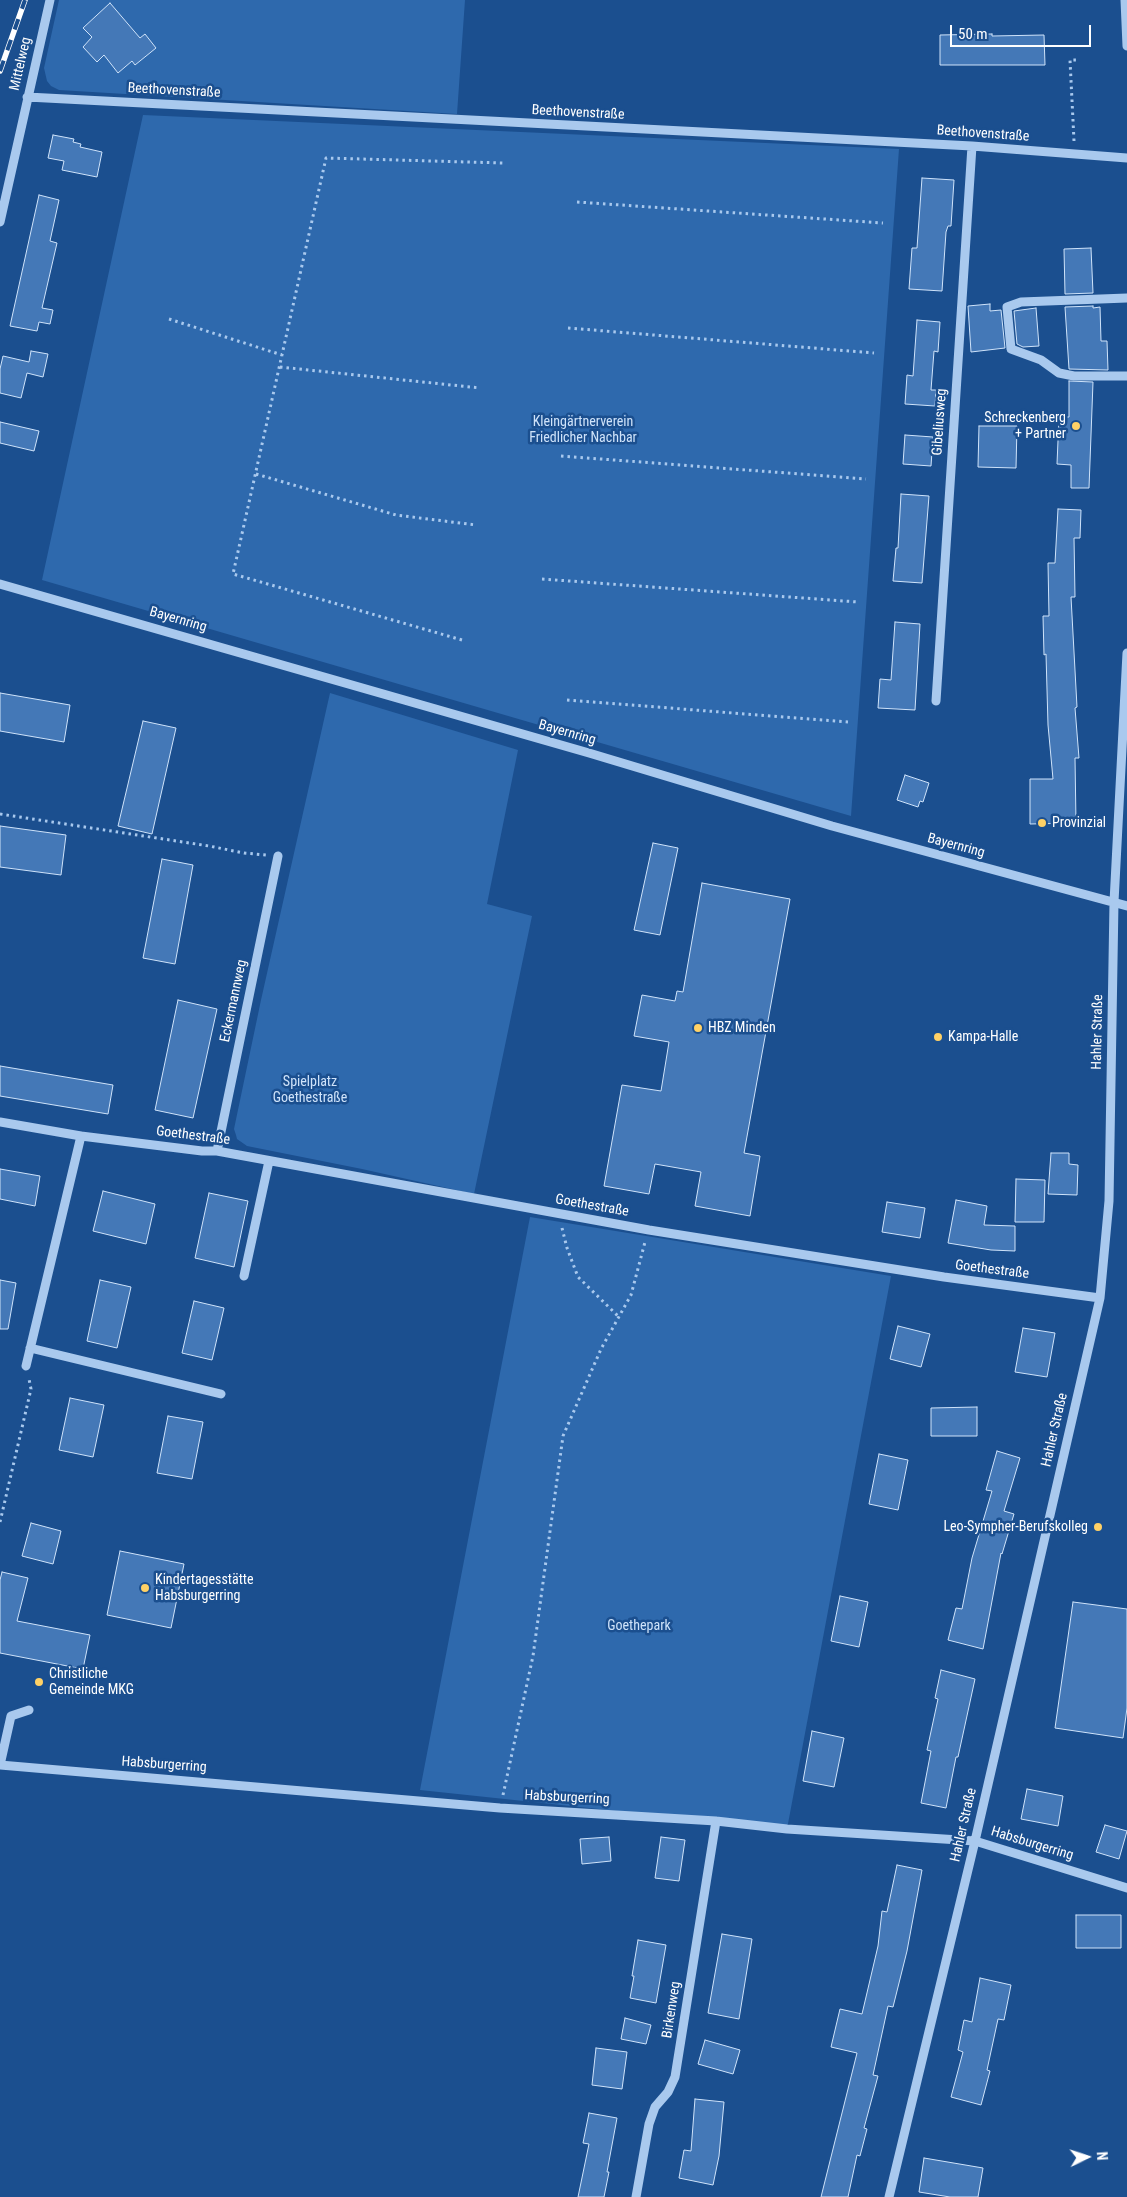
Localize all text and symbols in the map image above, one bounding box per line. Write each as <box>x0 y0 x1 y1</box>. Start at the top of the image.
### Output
scale bar <box>952 15 1093 47</box>
text: 50 m <box>958 25 988 43</box>
street label: Mittelweg <box>7 36 35 92</box>
street label: Beethovenstraße <box>127 80 221 102</box>
street label: Beethovenstraße <box>531 102 625 124</box>
street label: Beethovenstraße <box>936 122 1030 146</box>
street label: Gibeliusweg <box>929 388 951 456</box>
place label: Schreckenberg + Partner <box>984 410 1066 442</box>
park label: Kleingärtnerverein Friedlicher Nachbar <box>529 414 637 447</box>
marker: Schreckenberg + Partner <box>1070 420 1082 432</box>
street label: Bayernring <box>147 604 209 636</box>
street label: Bayernring <box>536 717 598 749</box>
place label: Provinzial <box>1052 815 1106 831</box>
marker: Provinzial <box>1036 817 1048 829</box>
street label: Bayernring <box>925 830 987 862</box>
street label: Eckermannweg <box>217 958 251 1044</box>
street label: Hahler Straße <box>1089 994 1107 1070</box>
place label: HBZ Minden <box>708 1020 776 1036</box>
marker: HBZ Minden <box>692 1022 704 1034</box>
place label: Kampa-Halle <box>948 1029 1018 1045</box>
marker: Kampa-Halle <box>932 1031 944 1043</box>
park label: Spielplatz Goethestraße <box>273 1074 347 1106</box>
street label: Goethestraße <box>155 1123 231 1149</box>
street label: Goethestraße <box>554 1191 630 1221</box>
street label: Goethestraße <box>954 1257 1030 1283</box>
street label: Hahler Straße <box>1038 1391 1072 1469</box>
place label: Leo-Sympher-Berufskolleg <box>943 1519 1088 1535</box>
marker: Leo-Sympher-Berufskolleg <box>1092 1521 1104 1533</box>
place label: Kindertagesstätte Habsburgerring <box>155 1572 254 1604</box>
marker: Kindertagesstätte Habsburgerring <box>139 1582 151 1594</box>
park label: Goethepark <box>607 1618 671 1634</box>
place label: Christliche Gemeinde MKG <box>49 1666 134 1698</box>
marker: Christliche Gemeinde MKG <box>33 1676 45 1688</box>
street label: Habsburgerring <box>121 1754 207 1776</box>
street label: Hahler Straße <box>947 1786 981 1864</box>
street label: Habsburgerring <box>524 1787 610 1809</box>
street label: Habsburgerring <box>989 1823 1075 1865</box>
street label: Birkenweg <box>659 1980 685 2040</box>
north arrow <box>1062 2132 1112 2182</box>
text: N <box>1094 2151 1110 2161</box>

